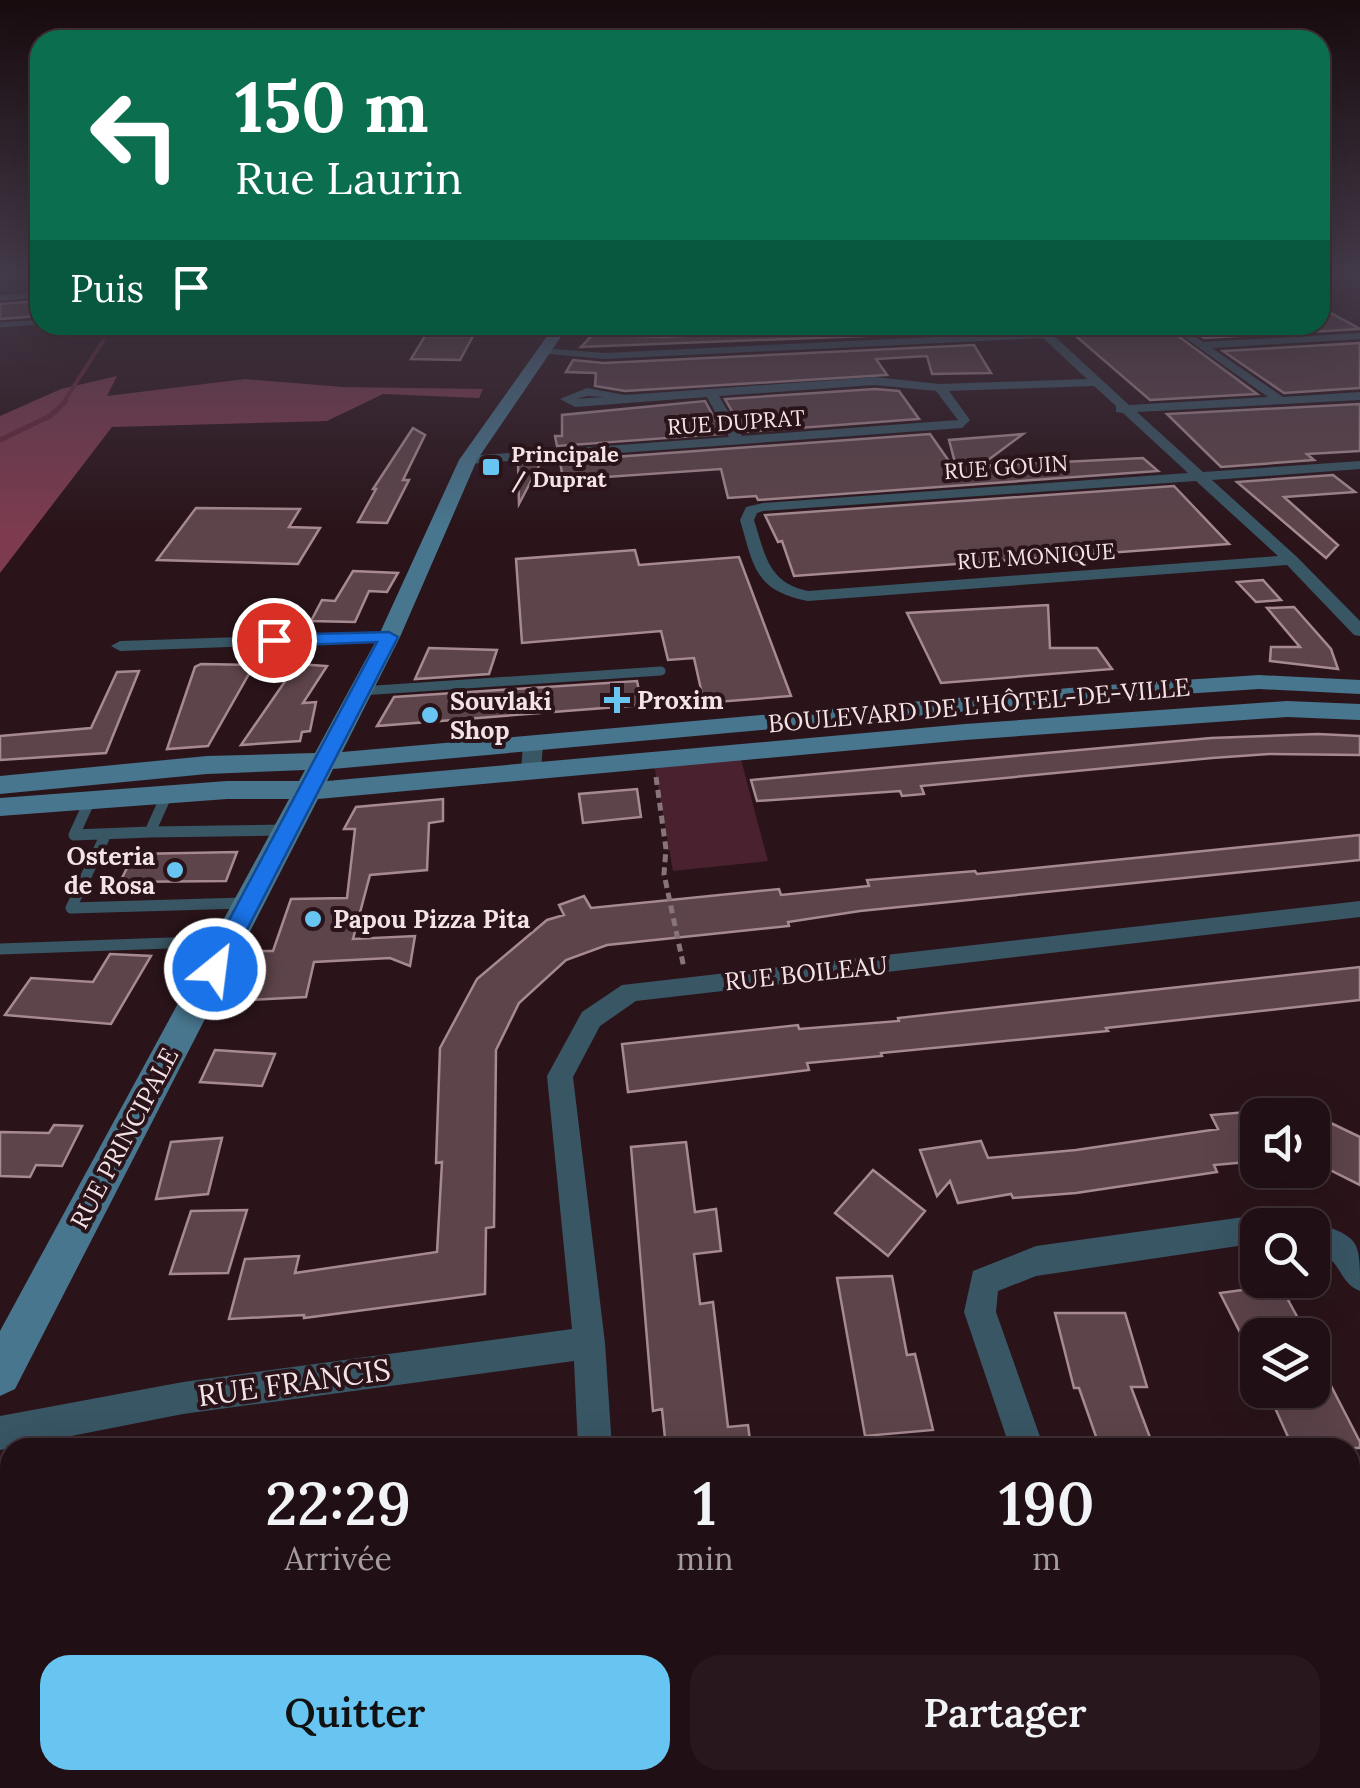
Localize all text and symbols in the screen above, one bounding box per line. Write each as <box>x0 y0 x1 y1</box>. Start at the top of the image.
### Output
text: 150 m <box>235 62 429 151</box>
icon: left <box>70 70 200 200</box>
text: Rue Laurin <box>235 149 463 206</box>
icon: arrive <box>164 260 219 315</box>
text: Puis <box>70 264 144 312</box>
street label: RUE DUPRAT <box>666 403 806 441</box>
place label: Principale / Duprat <box>511 440 619 493</box>
street label: RUE GOUIN <box>943 449 1069 485</box>
marker: Principale / Duprat <box>480 456 502 478</box>
street label: RUE MONIQUE <box>956 537 1116 575</box>
pin <box>232 598 317 683</box>
icon: arrive <box>247 613 302 668</box>
street label: BOULEVARD DE L'HÔTEL-DE-VILLE <box>767 671 1191 739</box>
place label: Proxim <box>637 684 724 716</box>
place label: Souvlaki Shop <box>450 685 552 746</box>
marker: Proxim <box>606 689 628 711</box>
marker: Souvlaki Shop <box>419 704 441 726</box>
place label: Osteria de Rosa <box>64 840 155 901</box>
marker: Osteria de Rosa <box>164 859 186 881</box>
place label: Papou Pizza Pita <box>333 903 530 935</box>
marker: Papou Pizza Pita <box>302 908 324 930</box>
position arrow <box>163 917 267 1021</box>
street label: RUE BOILEAU <box>723 948 889 997</box>
street label: RUE PRINCIPALE <box>63 1042 185 1234</box>
map controls <box>1240 1098 1330 1408</box>
button: sound <box>1240 1098 1330 1188</box>
button: search <box>1240 1208 1330 1298</box>
button: layers <box>1240 1318 1330 1408</box>
street label: RUE FRANCIS <box>195 1350 393 1414</box>
text: 22:29 <box>265 1465 411 1541</box>
text: 1 <box>693 1465 717 1541</box>
text: 190 <box>999 1465 1095 1541</box>
text: Arrivée <box>285 1538 392 1579</box>
text: min <box>676 1538 733 1579</box>
text: m <box>1032 1538 1061 1579</box>
button: Quitter <box>40 1655 670 1770</box>
button: Partager <box>690 1655 1320 1770</box>

